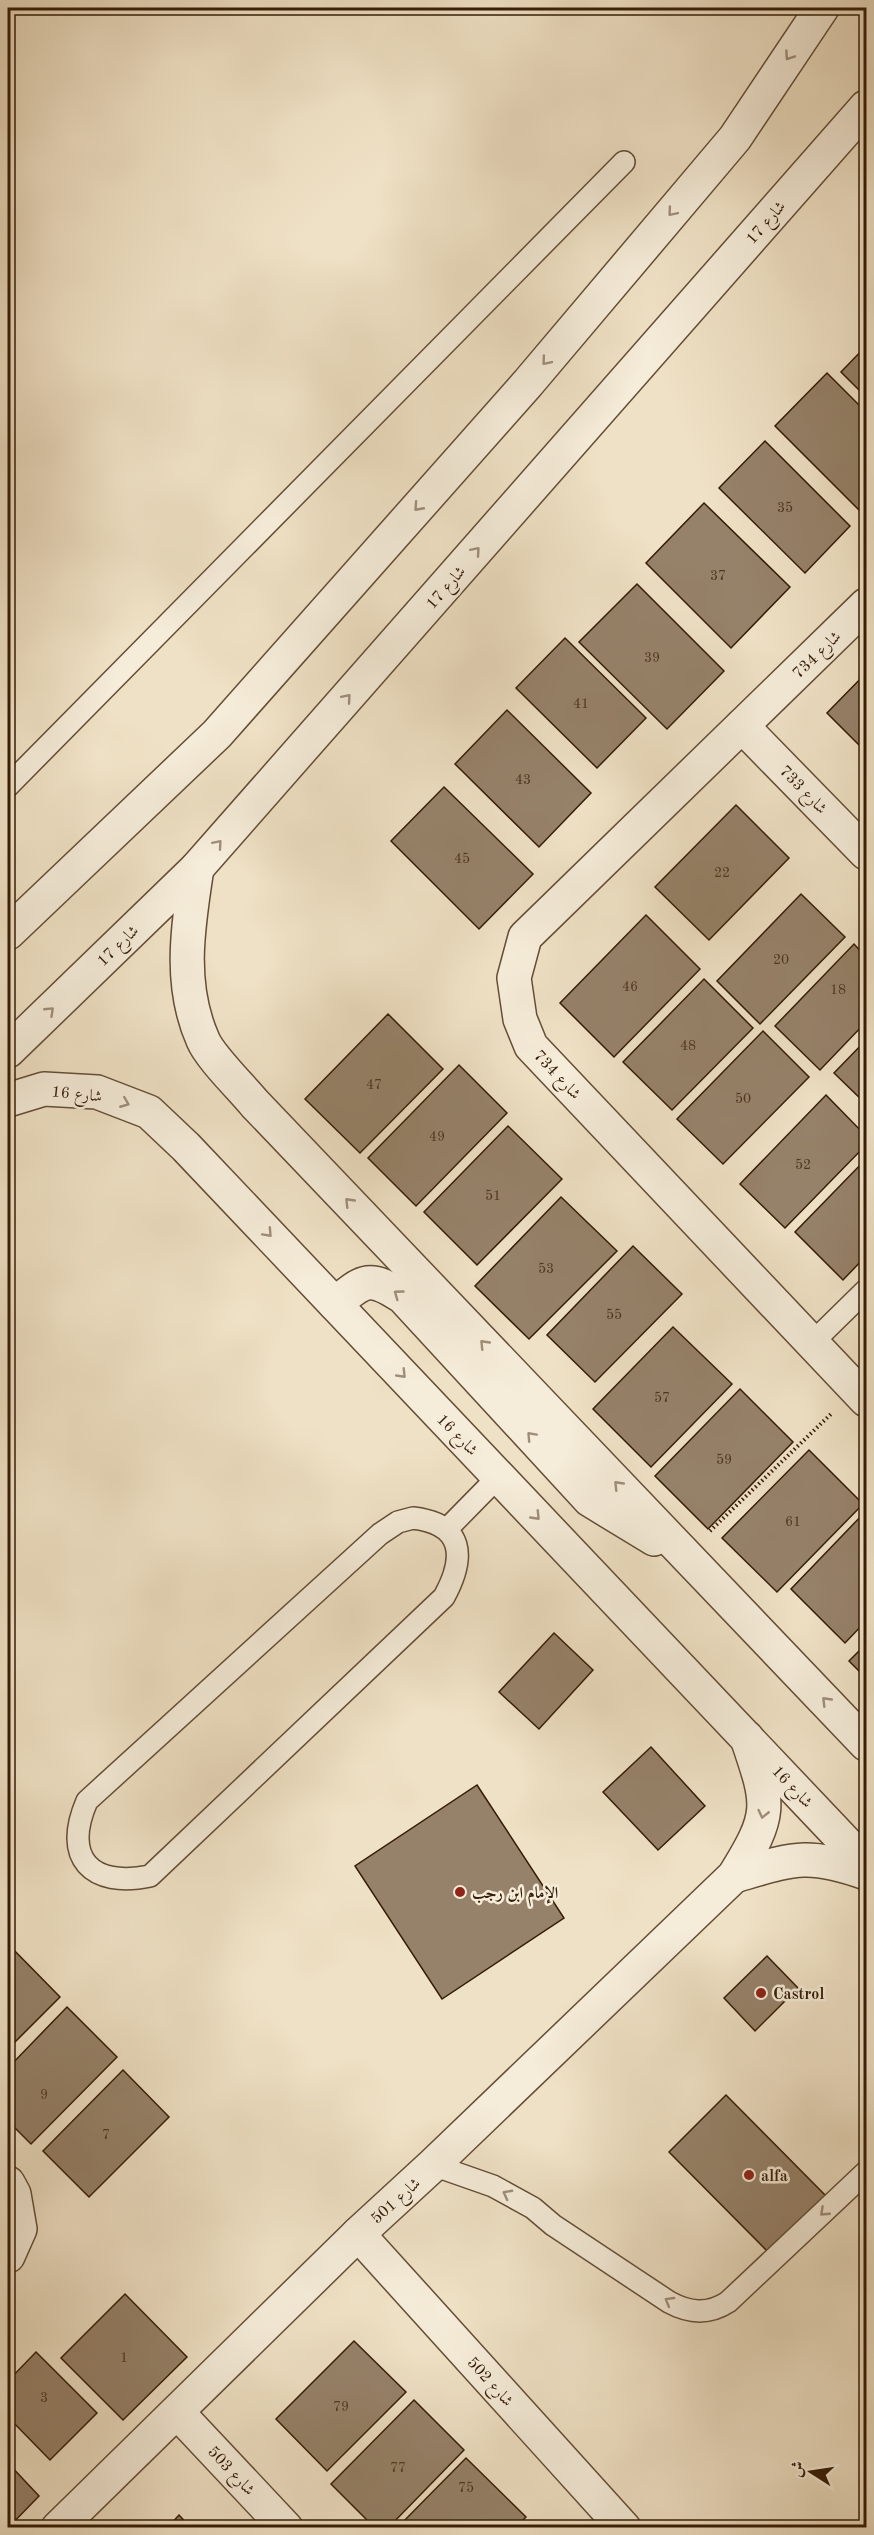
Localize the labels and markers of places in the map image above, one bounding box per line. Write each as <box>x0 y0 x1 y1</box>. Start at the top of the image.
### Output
place label: الإمام ابن رجب <box>472 1884 558 1907</box>
marker: الإمام ابن رجب <box>453 1885 467 1899</box>
marker: Castrol <box>754 1986 768 2000</box>
place label: Castrol <box>773 1987 824 2003</box>
marker: alfa <box>742 2168 756 2182</box>
place label: alfa <box>761 2169 788 2185</box>

